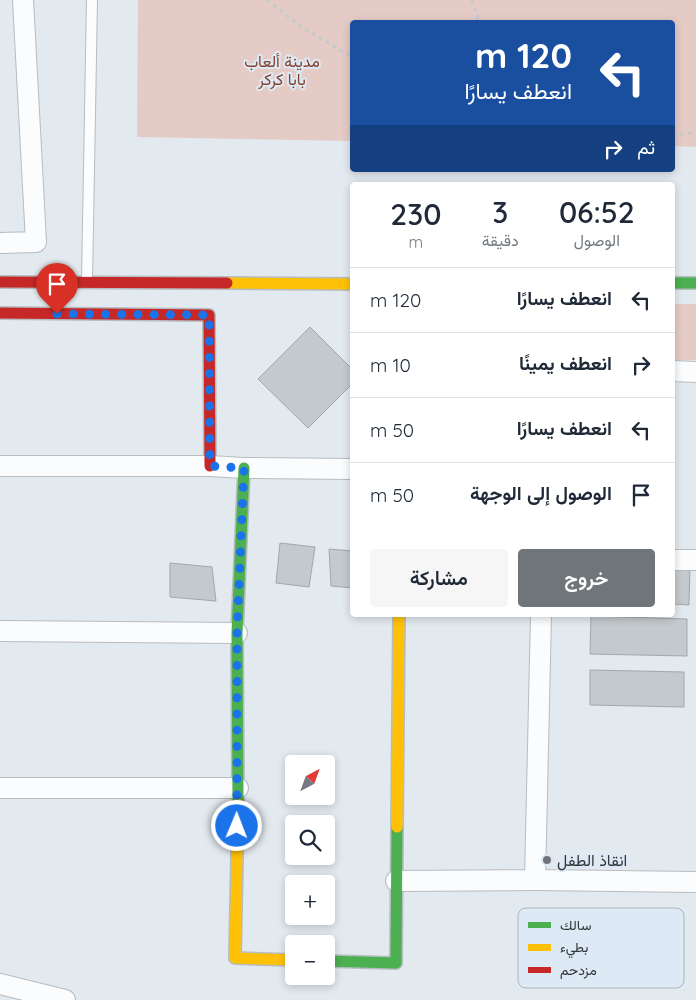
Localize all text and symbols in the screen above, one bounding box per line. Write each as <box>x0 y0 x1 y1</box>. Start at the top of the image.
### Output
text: 120 m <box>475 33 572 77</box>
icon: left <box>590 40 655 105</box>
park label: مدينة ألعاب بابا كركر <box>244 51 320 90</box>
text: انعطف يسارًا <box>464 77 572 105</box>
icon: right <box>599 135 627 163</box>
text: ثم <box>637 135 655 159</box>
text: 3 <box>492 193 508 231</box>
text: 06:52 <box>559 193 635 231</box>
text: 230 <box>390 195 441 233</box>
text: دقيقة <box>482 230 519 250</box>
text: الوصول <box>574 230 620 250</box>
text: m <box>409 232 423 252</box>
pin <box>36 263 78 314</box>
icon: arrive <box>43 270 71 298</box>
text: انعطف يسارًا <box>517 286 612 310</box>
icon: left <box>627 286 655 314</box>
text: 120 m <box>370 288 421 312</box>
text: انعطف يمينًا <box>519 351 612 375</box>
icon: right <box>627 351 655 379</box>
text: 10 m <box>370 353 411 377</box>
text: انعطف يسارًا <box>517 416 612 440</box>
icon: left <box>627 416 655 444</box>
text: 50 m <box>370 418 414 442</box>
text: الوصول إلى الوجهة <box>470 481 612 505</box>
icon: arrive <box>627 481 655 509</box>
text: 50 m <box>370 483 414 507</box>
button: مشاركة <box>370 549 508 607</box>
button: خروج <box>518 549 655 607</box>
north arrow <box>285 755 335 805</box>
map controls <box>285 755 335 985</box>
position arrow <box>210 799 262 851</box>
button: search <box>285 815 335 865</box>
place label: انقاذ الطفل <box>557 850 627 871</box>
marker: انقاذ الطفل <box>541 854 553 866</box>
button: + <box>285 875 335 925</box>
legend <box>518 908 684 988</box>
text: سالك <box>560 916 591 934</box>
button: − <box>285 935 335 985</box>
text: بطيء <box>560 938 588 959</box>
text: مزدحم <box>560 961 597 979</box>

